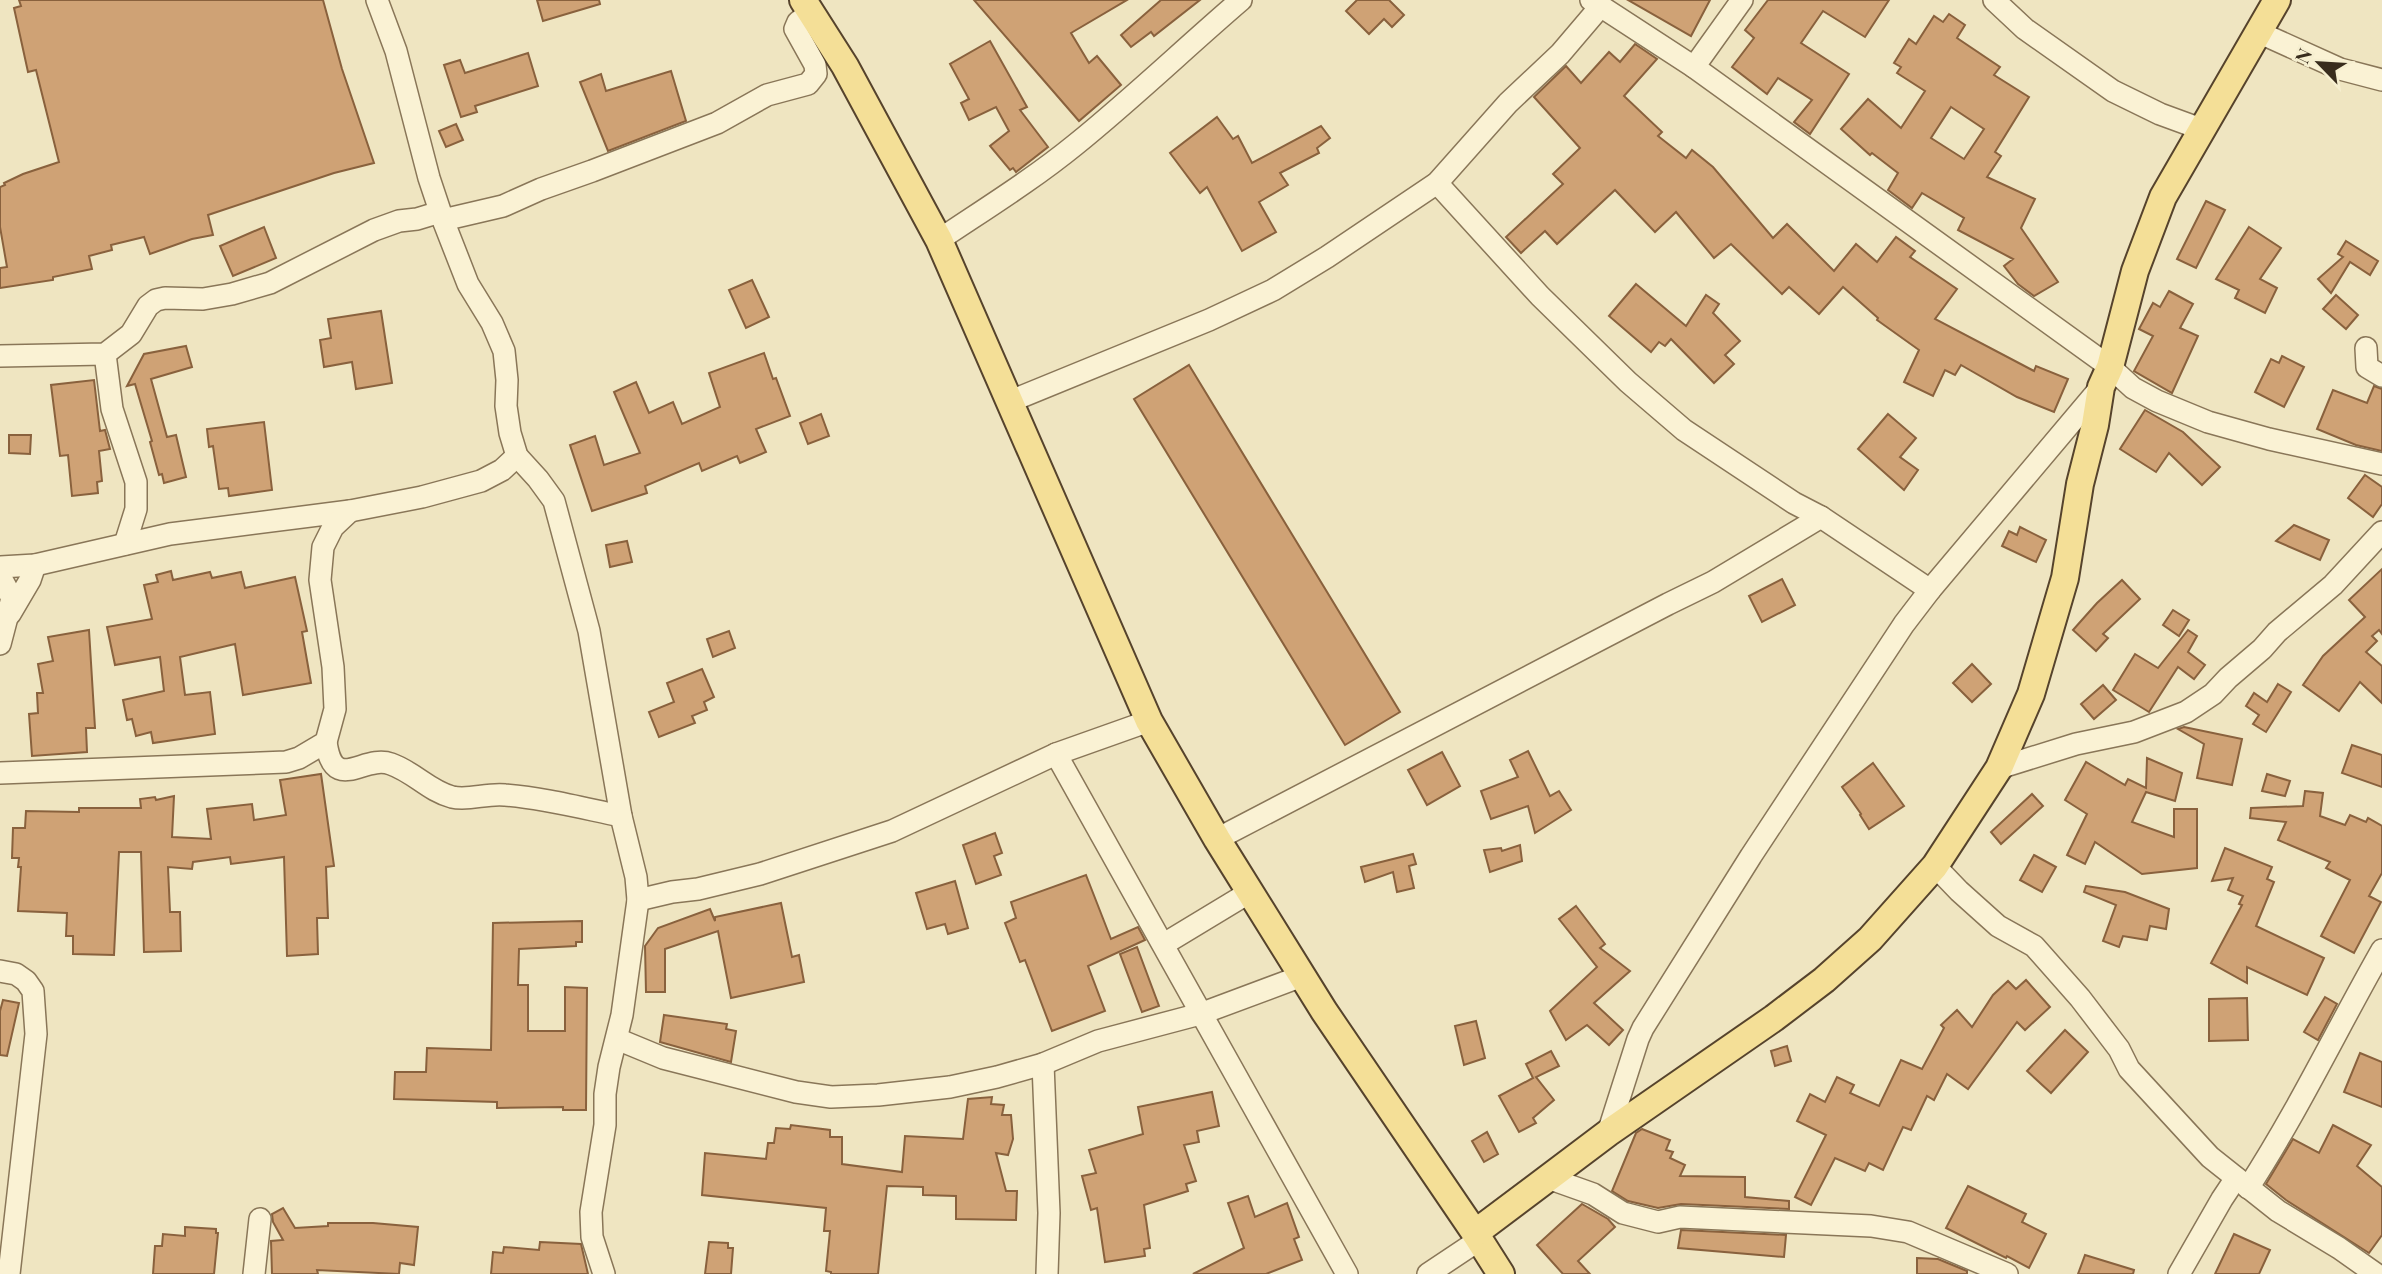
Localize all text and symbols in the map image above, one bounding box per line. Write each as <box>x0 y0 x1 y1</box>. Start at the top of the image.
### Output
north arrow <box>2284 28 2354 98</box>
text: N <box>2288 43 2317 67</box>

